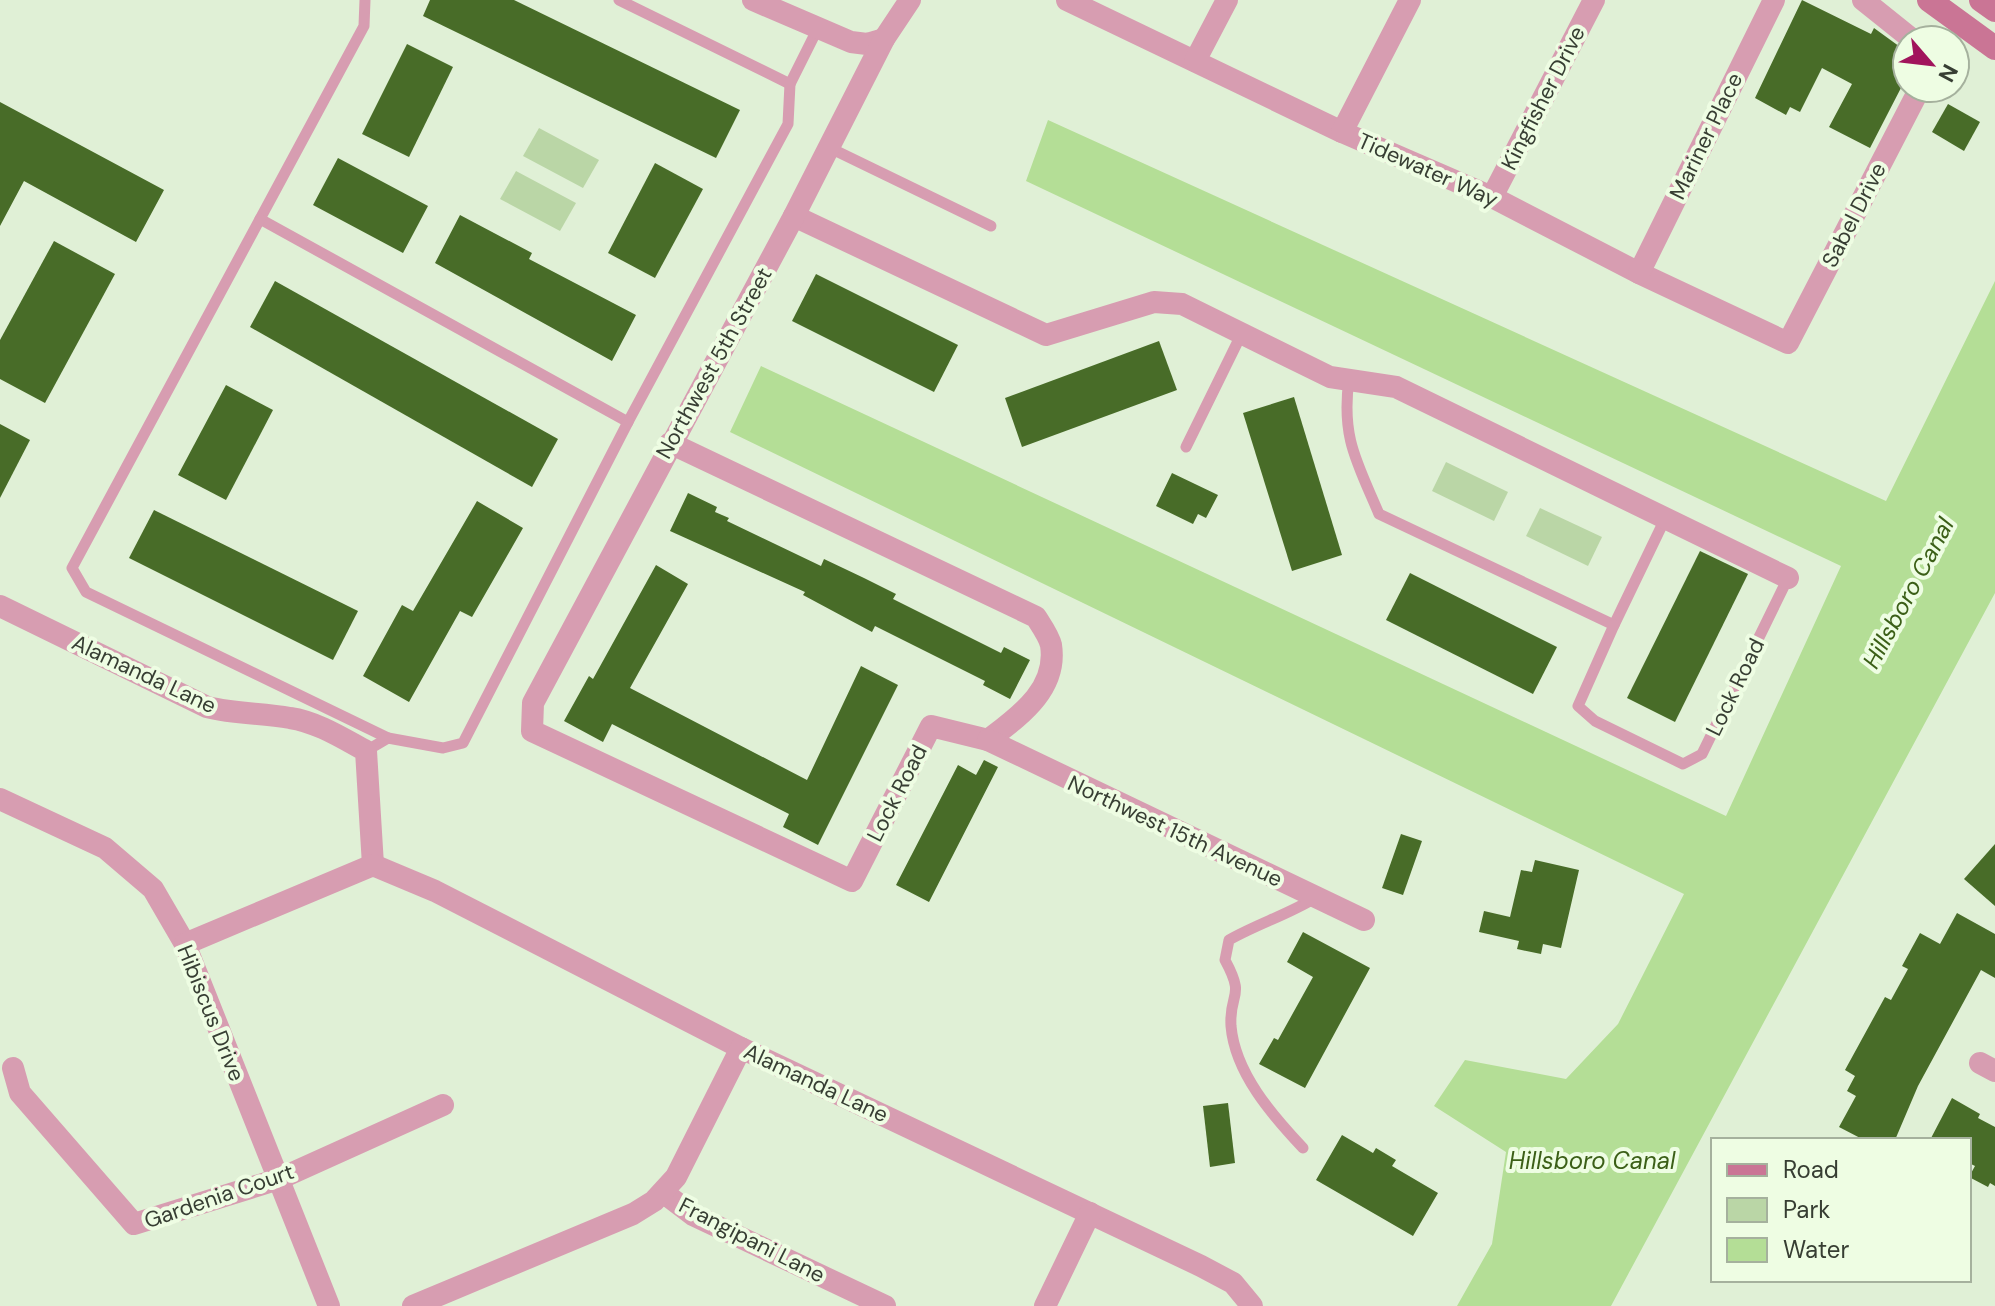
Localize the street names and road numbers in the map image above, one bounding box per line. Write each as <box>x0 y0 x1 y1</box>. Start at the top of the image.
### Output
street label: Kingfisher Drive <box>1494 21 1592 175</box>
street label: Mariner Place <box>1663 68 1749 204</box>
street label: Tidewater Way <box>1353 126 1503 214</box>
street label: Sabel Drive <box>1815 158 1893 272</box>
street label: Northwest 5th Street <box>649 262 779 464</box>
street label: Alamanda Lane <box>67 628 221 720</box>
street label: Lock Road <box>1699 633 1771 741</box>
street label: Lock Road <box>860 740 934 846</box>
street label: Northwest 15th Avenue <box>1063 768 1287 894</box>
street label: Hibiscus Drive <box>170 941 252 1085</box>
street label: Alamanda Lane <box>739 1037 893 1129</box>
street label: Gardenia Court <box>140 1157 298 1235</box>
street label: Frangipani Lane <box>674 1191 830 1289</box>

